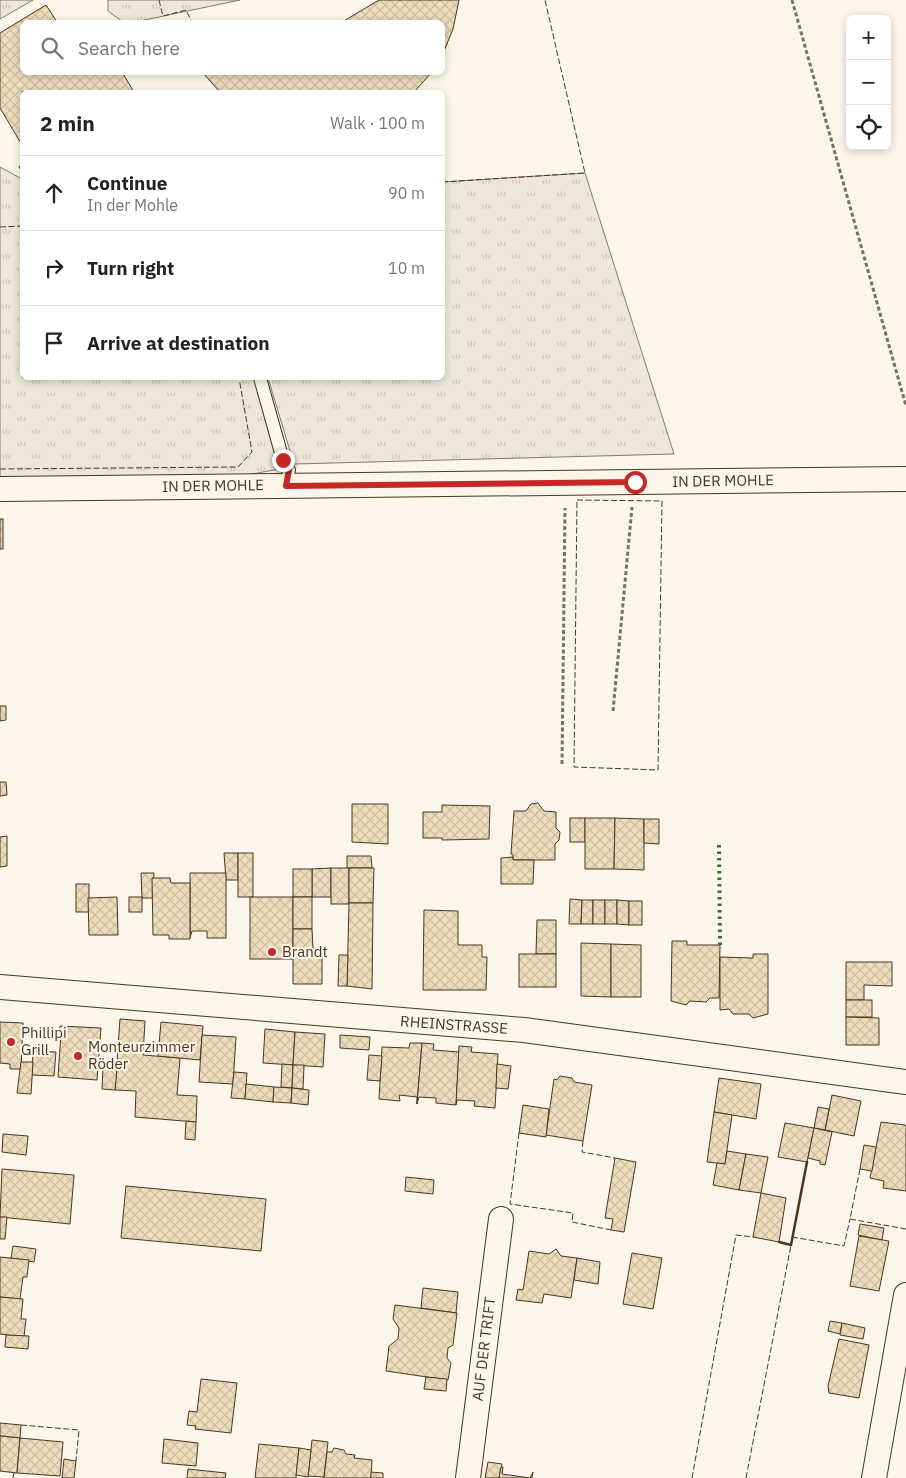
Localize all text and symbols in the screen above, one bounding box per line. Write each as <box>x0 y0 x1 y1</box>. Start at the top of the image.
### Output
map controls <box>846 15 891 150</box>
button: + <box>846 15 891 60</box>
search box <box>20 20 445 75</box>
icon: search <box>38 34 66 62</box>
text: Search here <box>78 36 180 60</box>
button: − <box>846 60 891 105</box>
button: locate <box>846 105 891 150</box>
text: 2 min <box>40 109 95 137</box>
text: Walk · 100 m <box>330 113 425 133</box>
text: Continue <box>87 171 167 195</box>
icon: ahead <box>40 179 68 207</box>
text: 90 m <box>388 183 425 203</box>
text: In der Mohle <box>87 195 178 215</box>
icon: right <box>40 254 68 282</box>
text: Turn right <box>87 256 174 280</box>
text: 10 m <box>388 258 425 278</box>
icon: arrive <box>40 329 68 357</box>
text: Arrive at destination <box>87 331 270 355</box>
route end <box>272 449 295 472</box>
street label: IN DER MOHLE <box>672 470 774 491</box>
route start <box>624 471 647 494</box>
street label: IN DER MOHLE <box>162 475 264 496</box>
place label: Brandt <box>282 942 328 961</box>
marker: Brandt <box>266 946 278 958</box>
street label: RHEINSTRASSE <box>400 1011 509 1038</box>
place label: Phillipi Grill <box>21 1023 67 1059</box>
marker: Phillipi Grill <box>5 1036 17 1048</box>
place label: Monteurzimmer Röder <box>88 1037 196 1073</box>
marker: Monteurzimmer Röder <box>72 1050 84 1062</box>
street label: AUF DER TRIFT <box>468 1295 499 1402</box>

